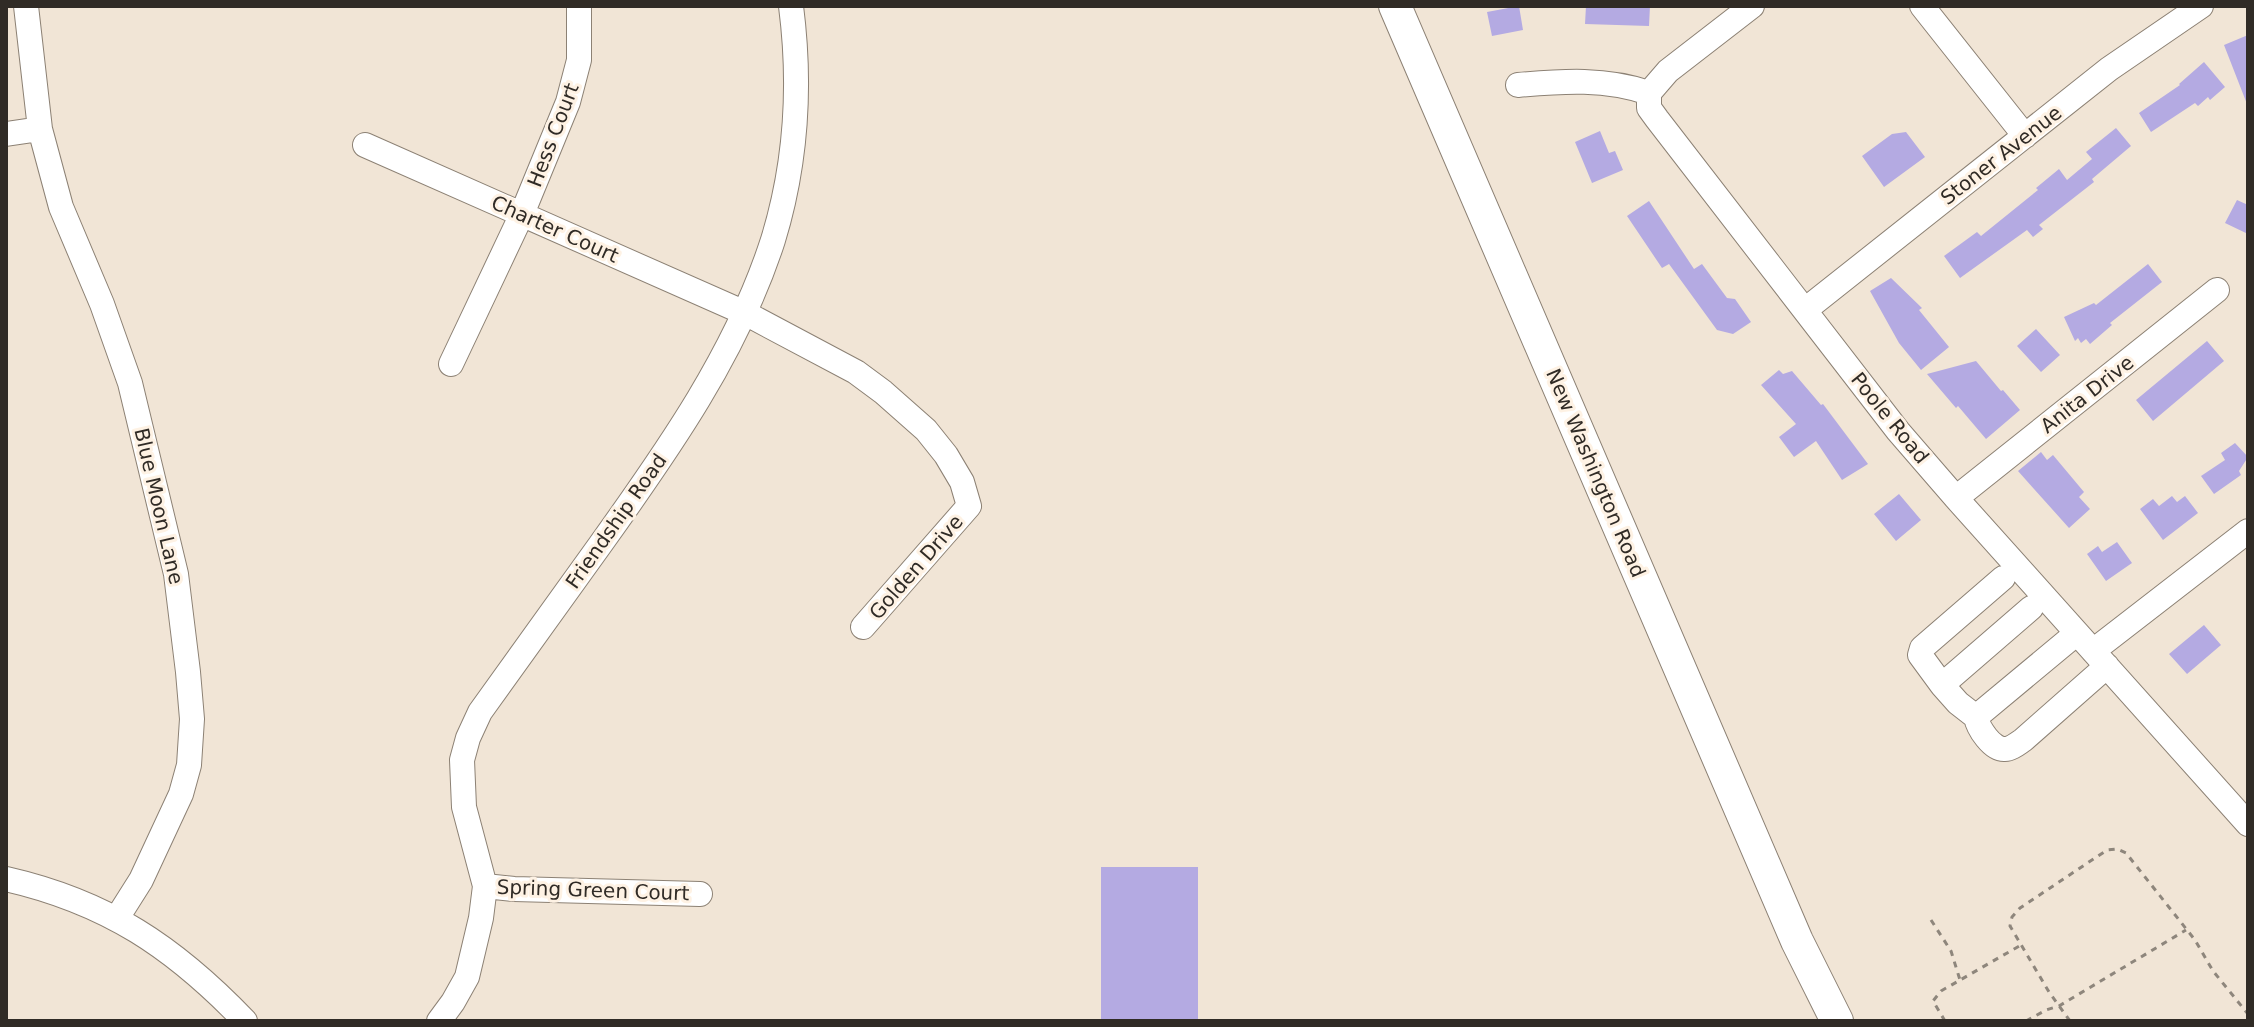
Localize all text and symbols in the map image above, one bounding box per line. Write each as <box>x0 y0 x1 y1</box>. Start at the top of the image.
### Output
street label: Hess Court <box>522 79 584 190</box>
street label: Stoner Avenue <box>1936 100 2066 210</box>
street label: Charter Court <box>488 190 623 268</box>
street label: Anita Drive <box>2036 350 2138 438</box>
street label: New Washington Road <box>1541 365 1651 581</box>
street label: Poole Road <box>1846 368 1934 468</box>
street label: Blue Moon Lane <box>129 425 189 587</box>
street label: Friendship Road <box>560 449 672 593</box>
street label: Golden Drive <box>864 510 968 624</box>
street label: Spring Green Court <box>496 875 690 905</box>

